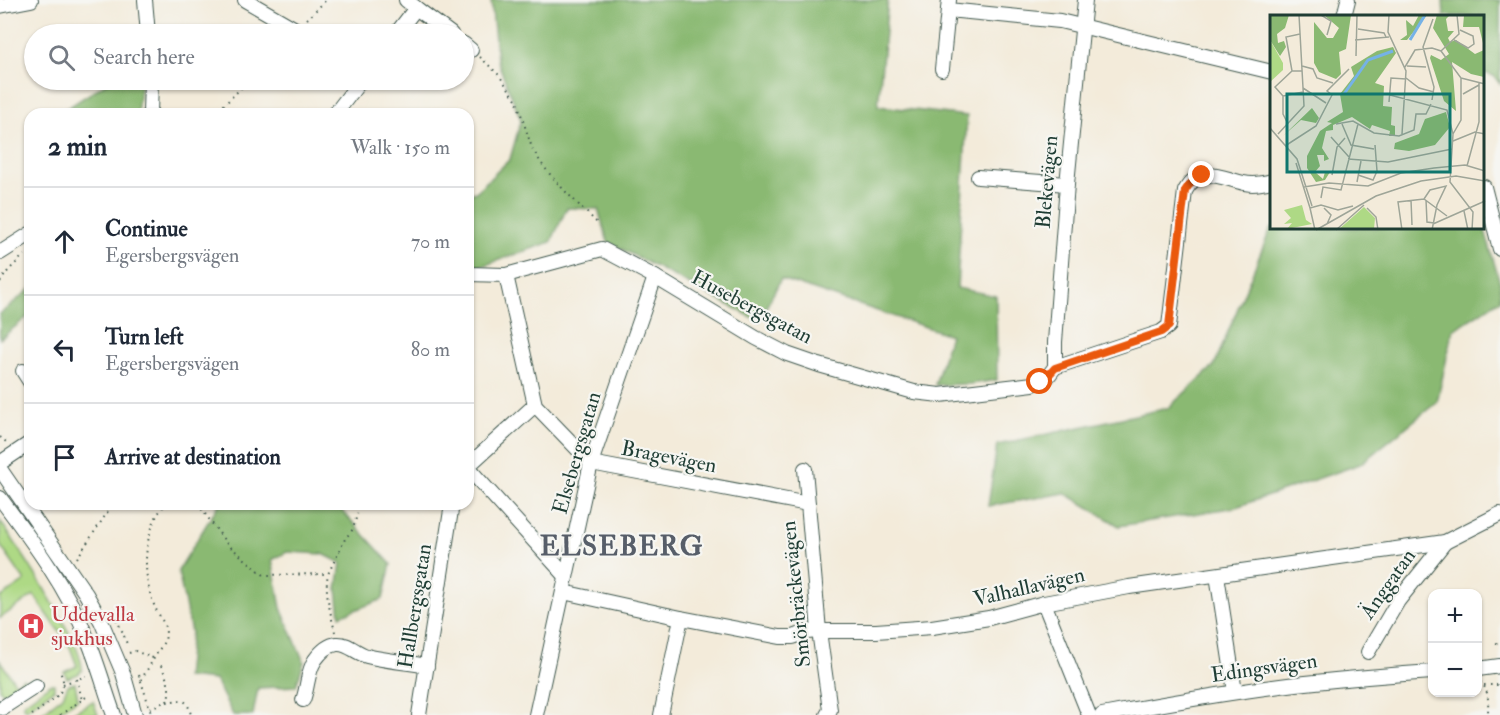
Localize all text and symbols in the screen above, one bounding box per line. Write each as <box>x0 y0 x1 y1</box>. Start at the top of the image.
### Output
inset map <box>1270 15 1485 230</box>
search box <box>24 24 474 90</box>
icon: search <box>45 41 78 74</box>
text: Search here <box>93 43 195 71</box>
text: 2 min <box>48 131 107 163</box>
street label: Blekevägen <box>1029 134 1065 230</box>
text: Walk · 150 m <box>350 135 450 160</box>
route end <box>1188 161 1214 187</box>
text: Continue <box>105 215 188 243</box>
icon: ahead <box>48 225 81 258</box>
text: 70 m <box>411 229 450 254</box>
text: Egersbergsvägen <box>105 243 239 268</box>
street label: Husebergsgatan <box>687 264 817 350</box>
text: Turn left <box>105 323 184 351</box>
icon: left <box>48 333 81 366</box>
text: 80 m <box>411 337 450 362</box>
text: Egersbergsvägen <box>105 351 239 376</box>
route start <box>1026 368 1052 394</box>
street label: Elsebergsgatan <box>547 389 607 517</box>
street label: Bragevägen <box>619 435 719 480</box>
icon: arrive <box>48 441 81 474</box>
text: Arrive at destination <box>105 443 281 471</box>
street label: Smörbräckevägen <box>775 519 817 669</box>
district label: ELSEBERG <box>540 530 704 563</box>
street label: Hallbergsgatan <box>392 541 438 670</box>
street label: Änggatan <box>1353 543 1422 625</box>
street label: Valhallavägen <box>971 561 1087 613</box>
map controls <box>1428 589 1482 697</box>
button: + <box>1428 589 1482 643</box>
place label: Uddevalla sjukhus <box>51 601 135 652</box>
hospital icon: Uddevalla sjukhus <box>16 611 46 641</box>
button: − <box>1428 643 1482 697</box>
street label: Edingsvägen <box>1209 647 1319 689</box>

